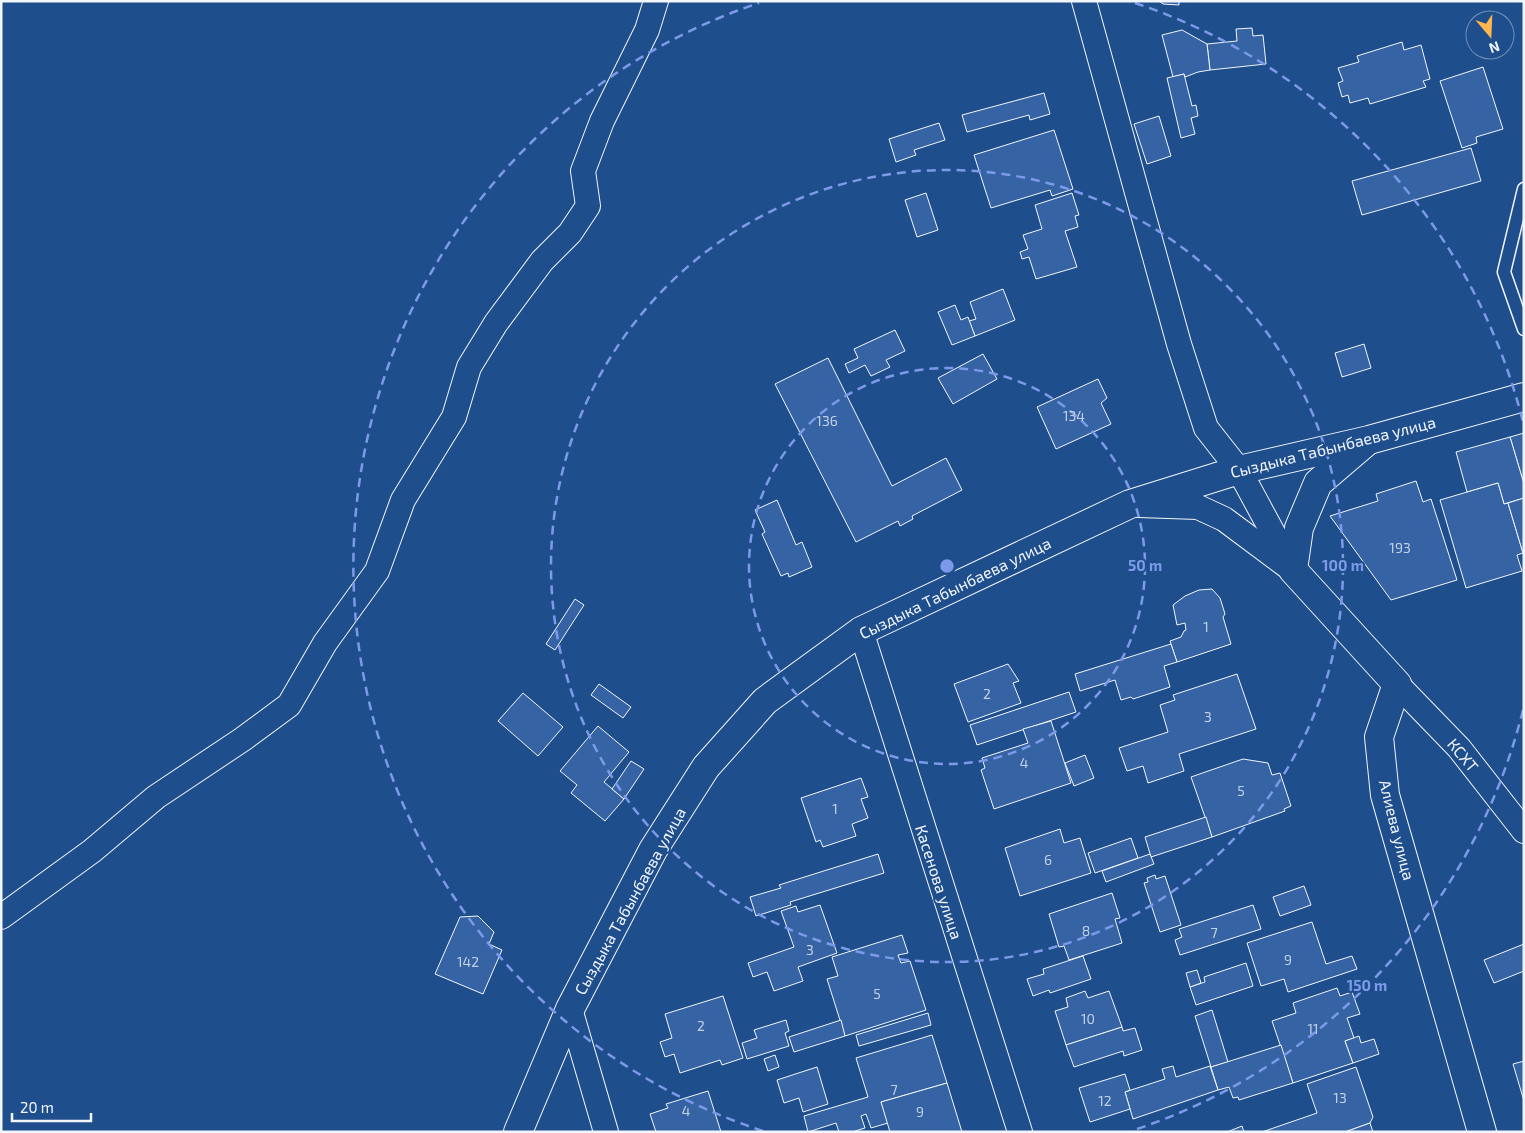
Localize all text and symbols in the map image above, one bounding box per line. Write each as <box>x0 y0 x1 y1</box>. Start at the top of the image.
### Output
north arrow <box>1465 10 1515 60</box>
text: N <box>1487 38 1502 57</box>
house number: 134 <box>1063 407 1085 424</box>
house number: 136 <box>816 412 838 429</box>
street label: Сыздыка Табынбаева улица <box>1228 412 1438 482</box>
street label: Сыздыка Табынбаева улица <box>856 533 1054 643</box>
house number: 193 <box>1389 539 1411 556</box>
text: 50 m <box>1128 556 1162 574</box>
text: 100 m <box>1322 556 1364 574</box>
centre of rings <box>938 557 956 575</box>
house number: 1 <box>1203 618 1209 635</box>
house number: 2 <box>983 685 991 702</box>
house number: 3 <box>1204 708 1212 725</box>
street label: КСХТ <box>1444 734 1483 775</box>
house number: 4 <box>1020 754 1028 771</box>
street label: Алиева улица <box>1375 778 1419 882</box>
house number: 5 <box>1237 782 1245 799</box>
house number: 1 <box>832 800 838 817</box>
street label: Сыздыка Табынбаева улица <box>570 804 690 998</box>
street label: Касенова улица <box>911 822 967 942</box>
house number: 6 <box>1044 851 1052 868</box>
house number: 8 <box>1082 922 1090 939</box>
house number: 7 <box>1210 924 1218 941</box>
house number: 3 <box>806 941 814 958</box>
house number: 9 <box>1284 951 1292 968</box>
house number: 142 <box>457 953 479 970</box>
text: 150 m <box>1347 976 1387 994</box>
house number: 5 <box>873 985 881 1002</box>
house number: 10 <box>1081 1010 1095 1027</box>
house number: 2 <box>697 1017 705 1034</box>
house number: 11 <box>1307 1020 1319 1037</box>
house number: 7 <box>890 1081 898 1098</box>
house number: 13 <box>1333 1089 1347 1106</box>
scale bar <box>12 1090 91 1122</box>
house number: 12 <box>1098 1092 1112 1109</box>
text: 20 m <box>20 1098 54 1116</box>
house number: 4 <box>682 1102 690 1119</box>
house number: 9 <box>916 1103 924 1120</box>

